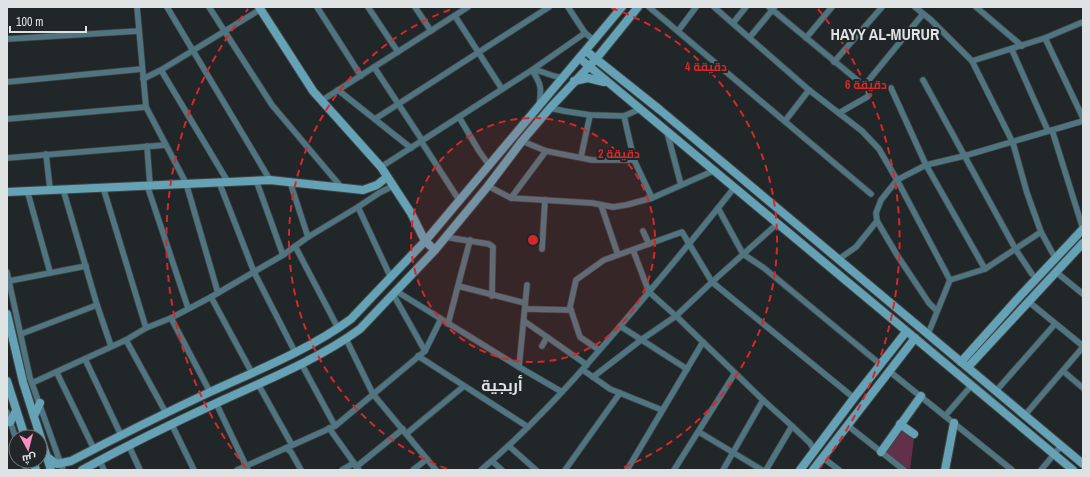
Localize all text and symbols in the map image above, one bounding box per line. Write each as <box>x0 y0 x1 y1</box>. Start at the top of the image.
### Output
scale bar <box>10 8 86 34</box>
text: 100 m <box>16 14 43 30</box>
district label: HAYY AL-MURUR <box>831 23 940 45</box>
text: 4 دقيقة <box>685 59 727 75</box>
text: 6 دقيقة <box>845 77 887 93</box>
text: 2 دقيقة <box>598 146 640 162</box>
centre of rings <box>526 233 540 247</box>
district label: أربجية <box>481 374 523 396</box>
north arrow <box>8 429 48 469</box>
text: ش <box>21 451 37 467</box>

